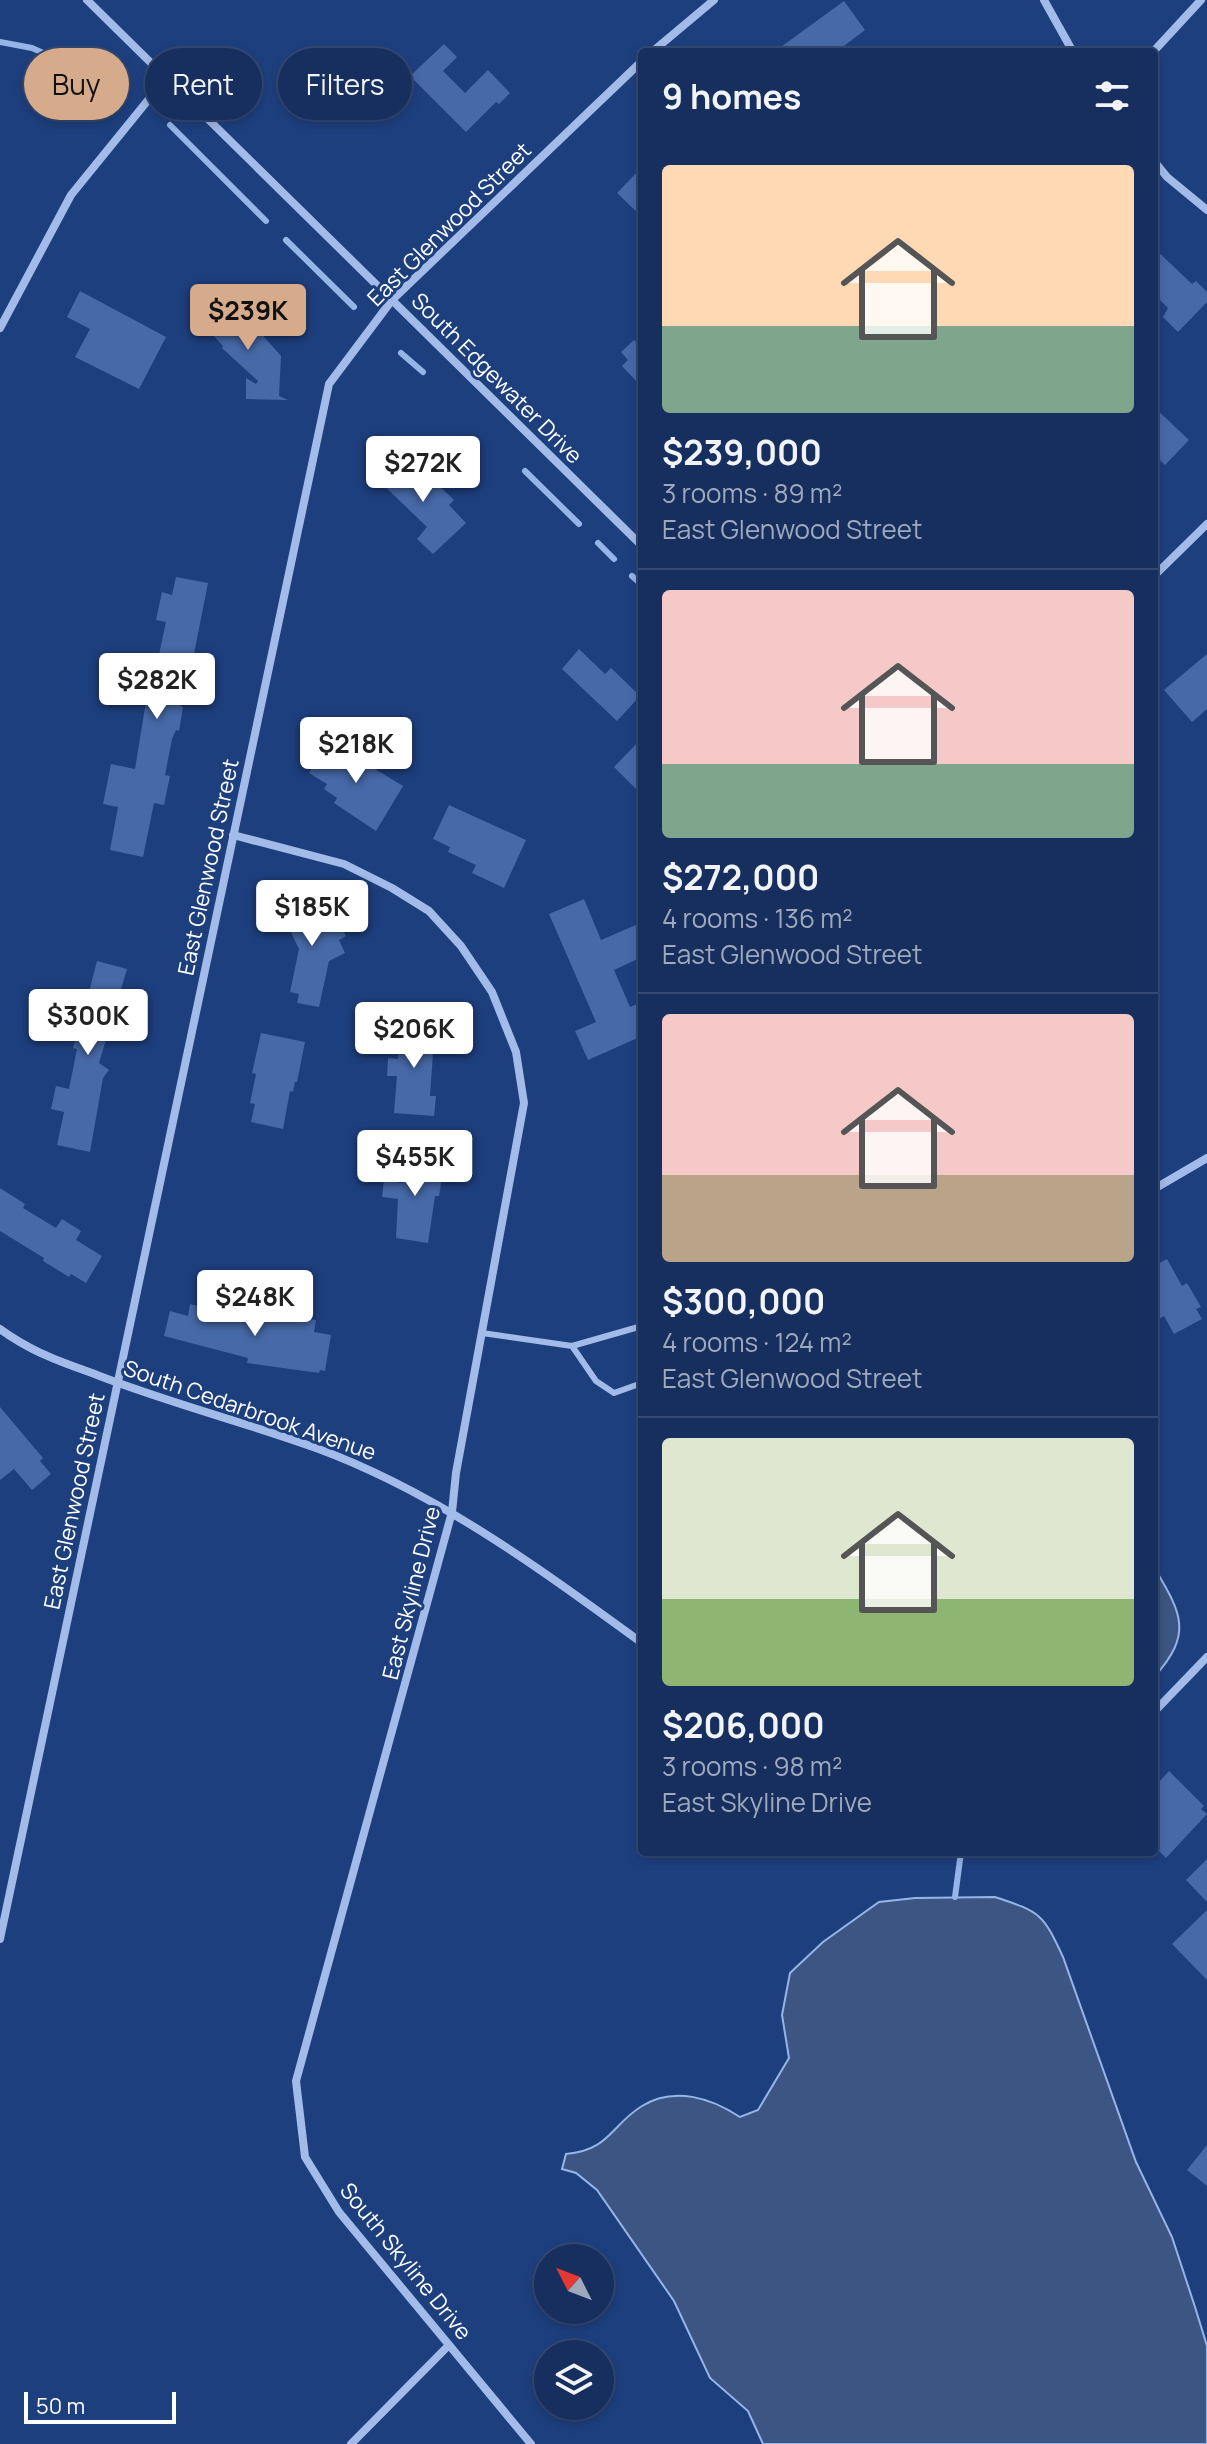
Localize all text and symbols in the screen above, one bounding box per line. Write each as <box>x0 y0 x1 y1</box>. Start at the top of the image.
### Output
chip: Buy <box>24 48 129 120</box>
chip: Rent <box>145 48 262 120</box>
chip: Filters <box>278 48 412 120</box>
text: 9 homes <box>662 73 801 119</box>
icon: filters <box>1090 74 1134 118</box>
street label: East Glenwood Street <box>361 135 538 312</box>
icon: home <box>826 217 970 361</box>
pin: $239K <box>192 284 304 352</box>
street label: South Edgewater Drive <box>405 286 589 470</box>
text: $239K <box>208 292 288 328</box>
text: $239,000 <box>662 429 822 475</box>
pin: $272K <box>367 436 479 504</box>
text: $272K <box>384 444 462 480</box>
text: 3 rooms · 89 m² <box>662 475 842 511</box>
text: East Glenwood Street <box>662 511 922 547</box>
icon: home <box>826 642 970 786</box>
pin: $282K <box>101 653 213 721</box>
text: $282K <box>117 661 197 697</box>
pin: $218K <box>300 717 412 785</box>
text: $218K <box>318 725 394 761</box>
street label: East Glenwood Street <box>170 756 246 978</box>
text: $272,000 <box>662 854 819 900</box>
pin: $185K <box>256 880 368 948</box>
text: $185K <box>274 888 350 924</box>
text: 4 rooms · 136 m² <box>662 900 853 936</box>
text: East Glenwood Street <box>662 936 922 972</box>
pin: $300K <box>32 989 144 1057</box>
text: $300K <box>47 997 129 1033</box>
pin: $206K <box>358 1002 470 1070</box>
text: $206K <box>373 1010 455 1046</box>
icon: home <box>826 1066 970 1210</box>
pin: $455K <box>359 1130 471 1198</box>
text: $455K <box>375 1138 455 1174</box>
pin: $248K <box>199 1270 311 1338</box>
text: $248K <box>215 1278 295 1314</box>
text: $300,000 <box>662 1278 825 1324</box>
text: 4 rooms · 124 m² <box>662 1324 852 1360</box>
street label: South Cedarbrook Avenue <box>120 1353 380 1467</box>
text: East Glenwood Street <box>662 1360 922 1396</box>
street label: East Glenwood Street <box>36 1390 112 1612</box>
icon: home <box>826 1490 970 1634</box>
street label: East Skyline Drive <box>375 1503 447 1683</box>
text: $206,000 <box>662 1702 825 1748</box>
text: 3 rooms · 98 m² <box>662 1748 842 1784</box>
text: East Skyline Drive <box>662 1784 872 1820</box>
street label: South Skyline Drive <box>333 2176 479 2346</box>
north arrow <box>534 2244 614 2324</box>
map controls <box>534 2244 614 2420</box>
button: layers <box>534 2340 614 2420</box>
scale bar <box>24 2388 176 2424</box>
text: 50 m <box>36 2391 85 2421</box>

